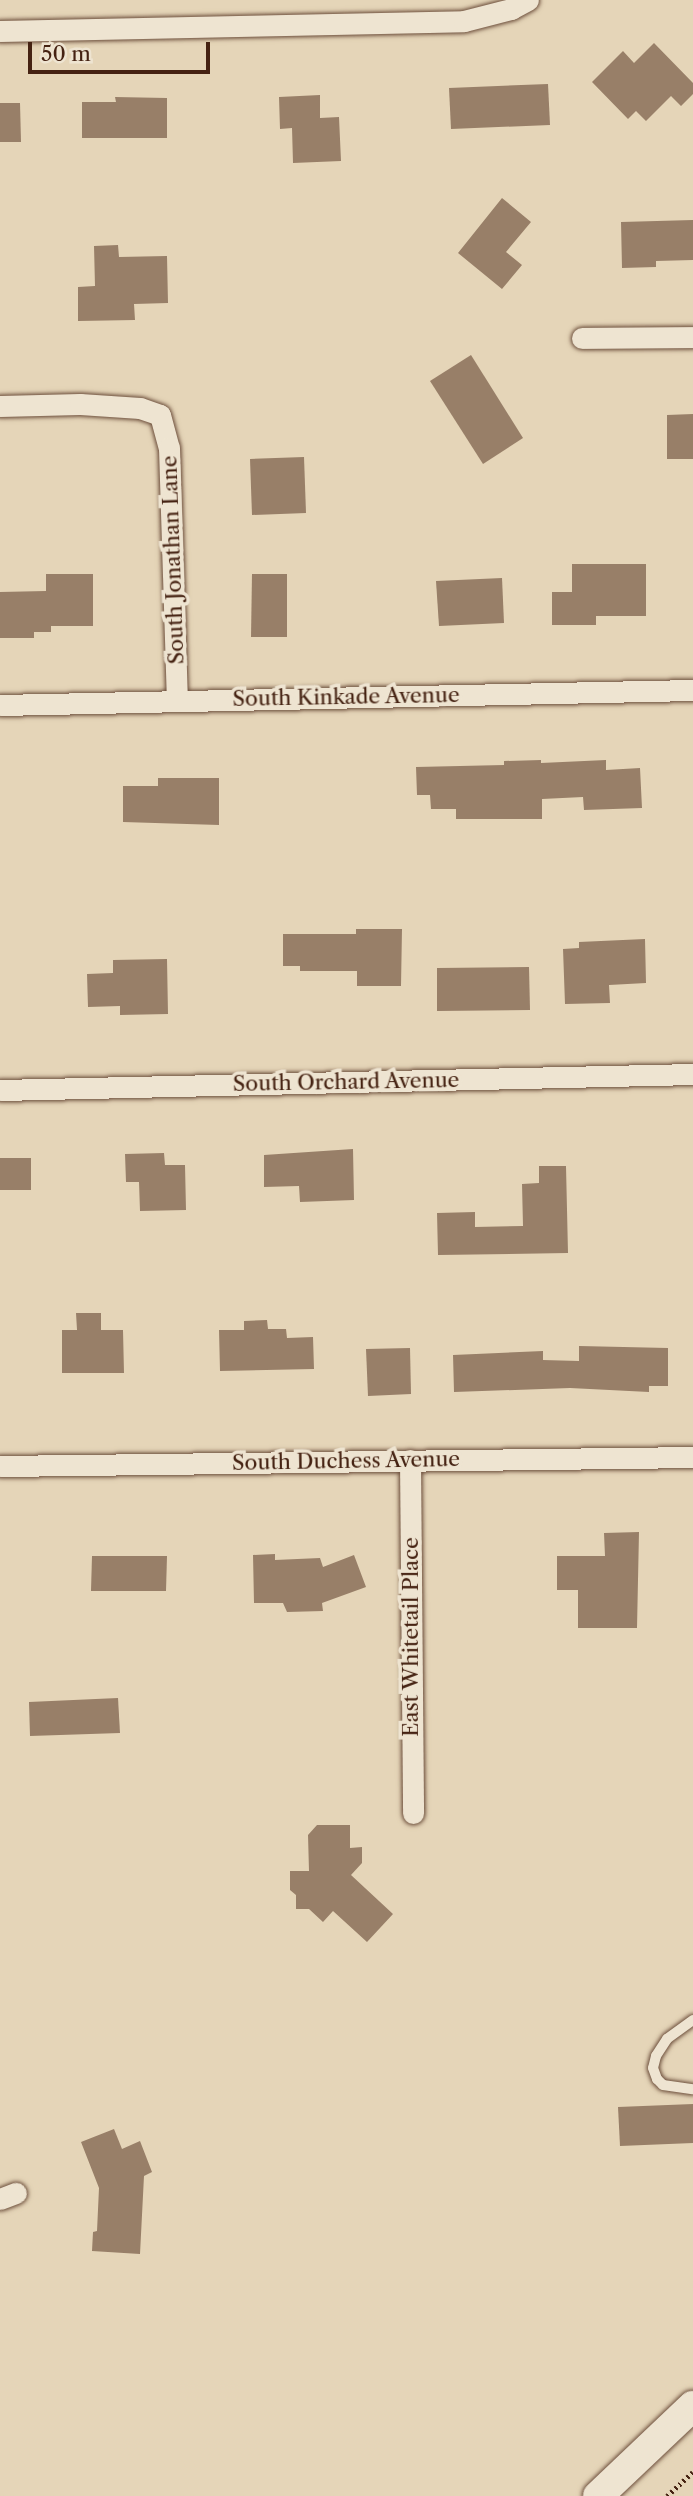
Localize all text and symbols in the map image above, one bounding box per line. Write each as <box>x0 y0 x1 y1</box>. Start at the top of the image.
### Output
scale bar <box>32 28 214 72</box>
text: 50 m <box>41 41 91 66</box>
street label: South Jonathan Lane <box>157 455 189 665</box>
street label: South Kinkade Avenue <box>232 682 460 712</box>
street label: South Orchard Avenue <box>232 1067 460 1097</box>
street label: South Duchess Avenue <box>231 1446 461 1476</box>
street label: East Whitetail Place <box>398 1537 424 1737</box>

